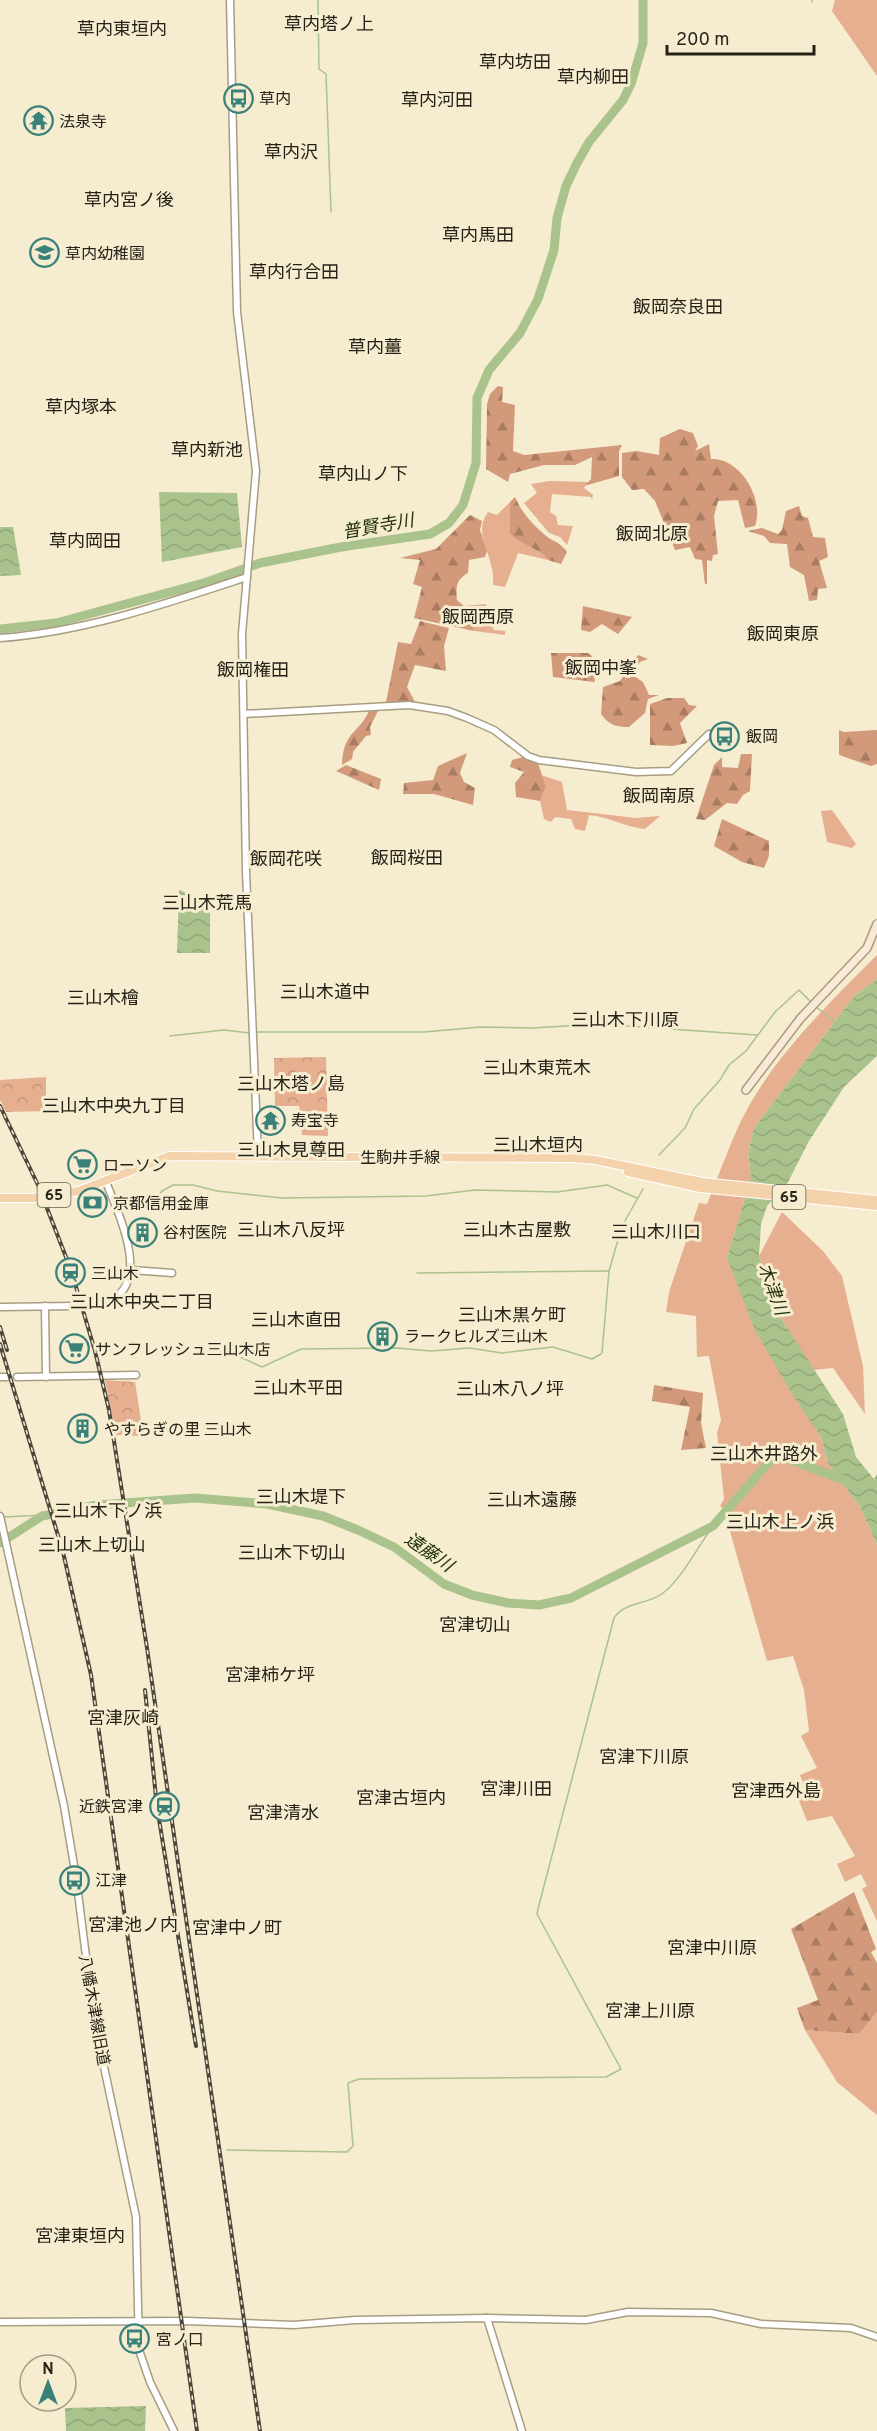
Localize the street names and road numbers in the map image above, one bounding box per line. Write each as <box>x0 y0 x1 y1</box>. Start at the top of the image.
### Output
street label: 生駒井手線 <box>360 1149 440 1169</box>
road number: 65 <box>38 1183 70 1207</box>
road number: 65 <box>772 1185 806 1209</box>
street label: 八幡木津線旧道 <box>73 1953 113 2067</box>

